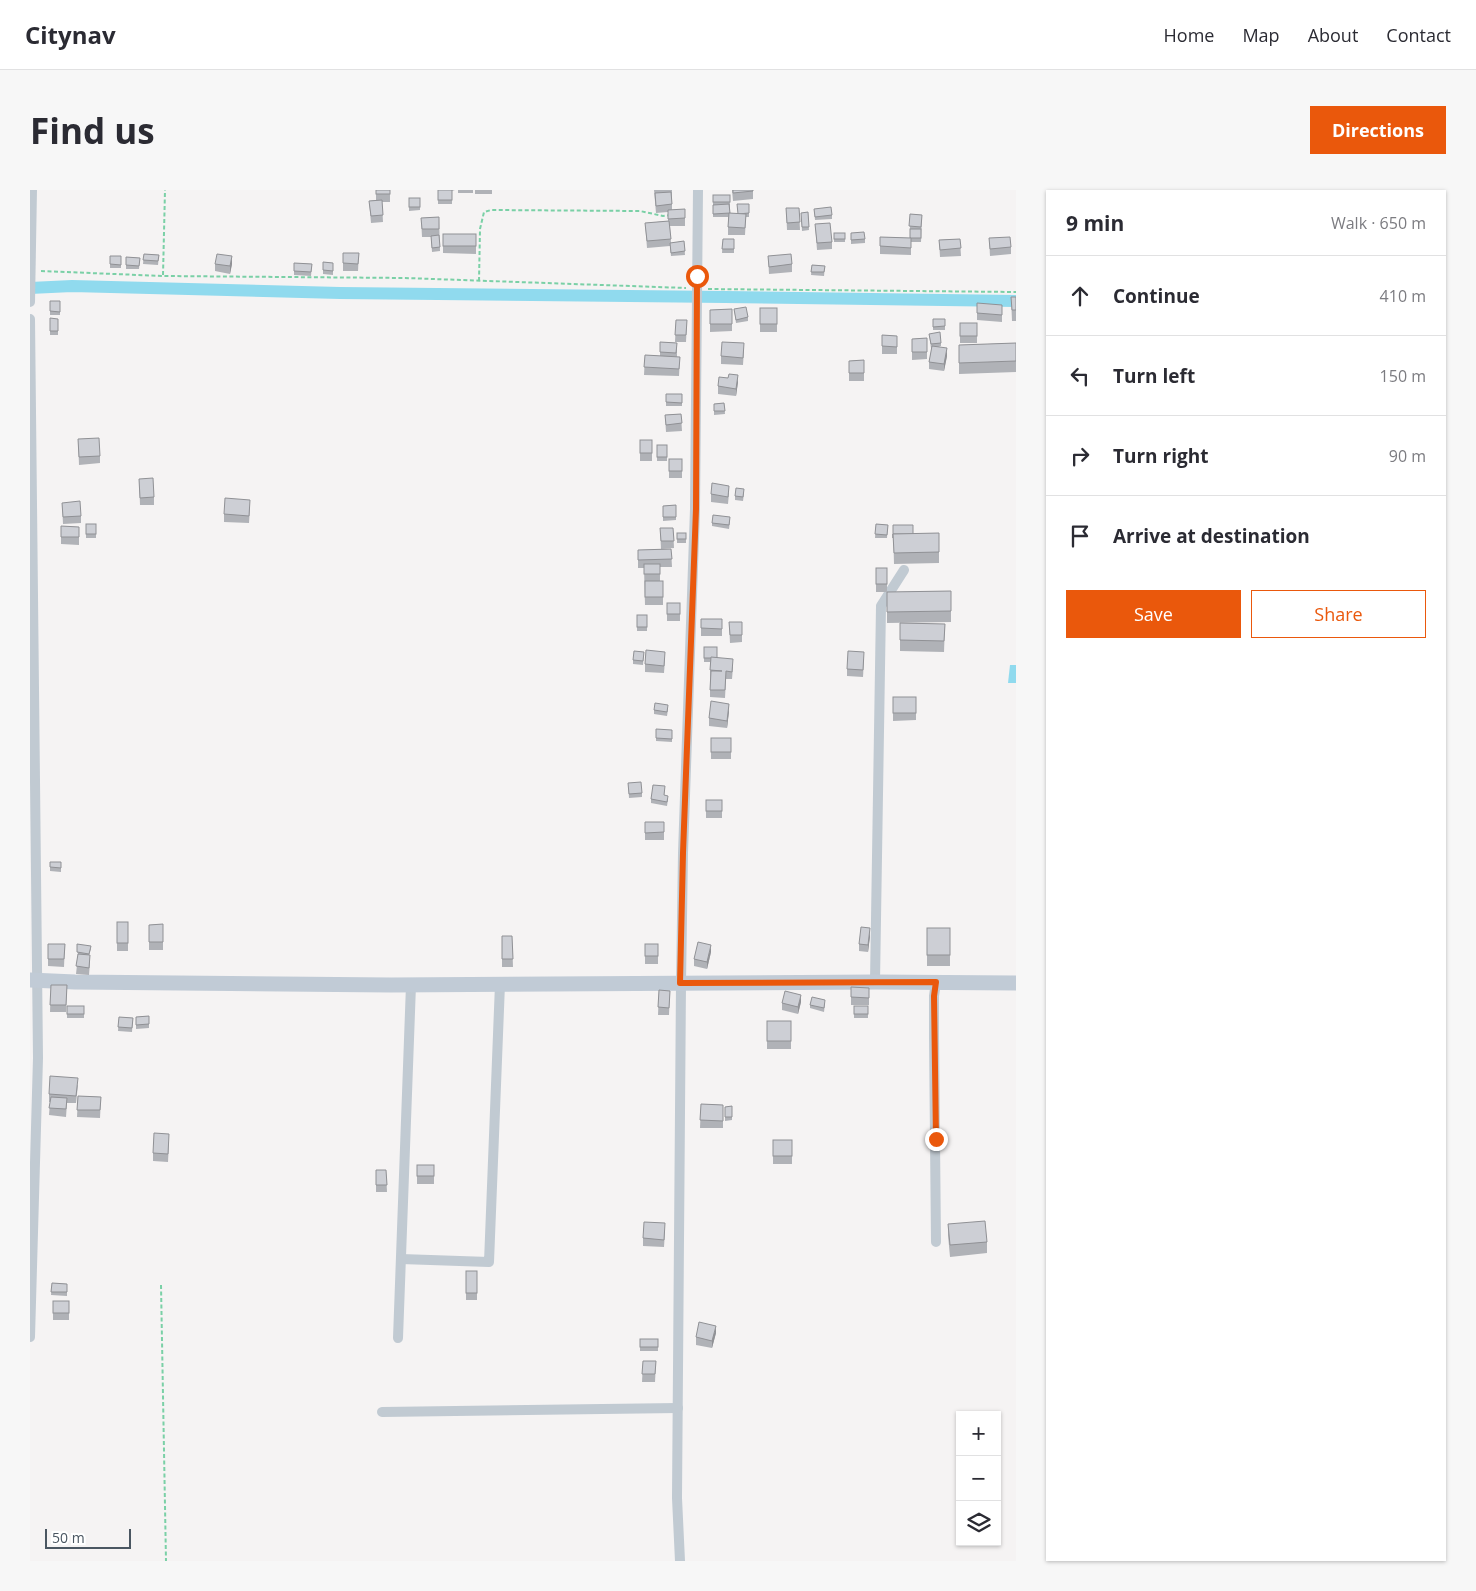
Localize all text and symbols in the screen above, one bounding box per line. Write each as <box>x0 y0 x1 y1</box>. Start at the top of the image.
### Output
text: Citynav <box>25 18 116 51</box>
text: Home <box>1164 23 1214 47</box>
text: Map <box>1242 23 1280 47</box>
text: About <box>1308 23 1358 47</box>
text: Contact <box>1386 23 1451 47</box>
button: Directions <box>1310 106 1446 154</box>
text: Find us <box>30 107 155 154</box>
text: 9 min <box>1066 209 1124 237</box>
text: Walk · 650 m <box>1331 212 1426 234</box>
route start <box>686 265 709 288</box>
icon: ahead <box>1066 282 1094 310</box>
text: Continue <box>1113 283 1200 309</box>
text: 410 m <box>1380 285 1426 307</box>
icon: left <box>1066 362 1094 390</box>
text: Turn left <box>1113 363 1195 389</box>
text: 150 m <box>1380 365 1426 387</box>
icon: right <box>1066 442 1094 470</box>
text: Turn right <box>1113 443 1208 469</box>
text: 90 m <box>1389 445 1426 467</box>
icon: arrive <box>1066 522 1094 550</box>
text: Arrive at destination <box>1113 523 1310 549</box>
button: Save <box>1066 590 1241 638</box>
button: Share <box>1251 590 1426 638</box>
route end <box>925 1128 948 1151</box>
map controls <box>956 1411 1001 1546</box>
button: + <box>956 1411 1001 1456</box>
button: − <box>956 1456 1001 1501</box>
button: layers <box>956 1501 1001 1546</box>
scale bar <box>45 1526 131 1549</box>
text: 50 m <box>52 1528 85 1547</box>

